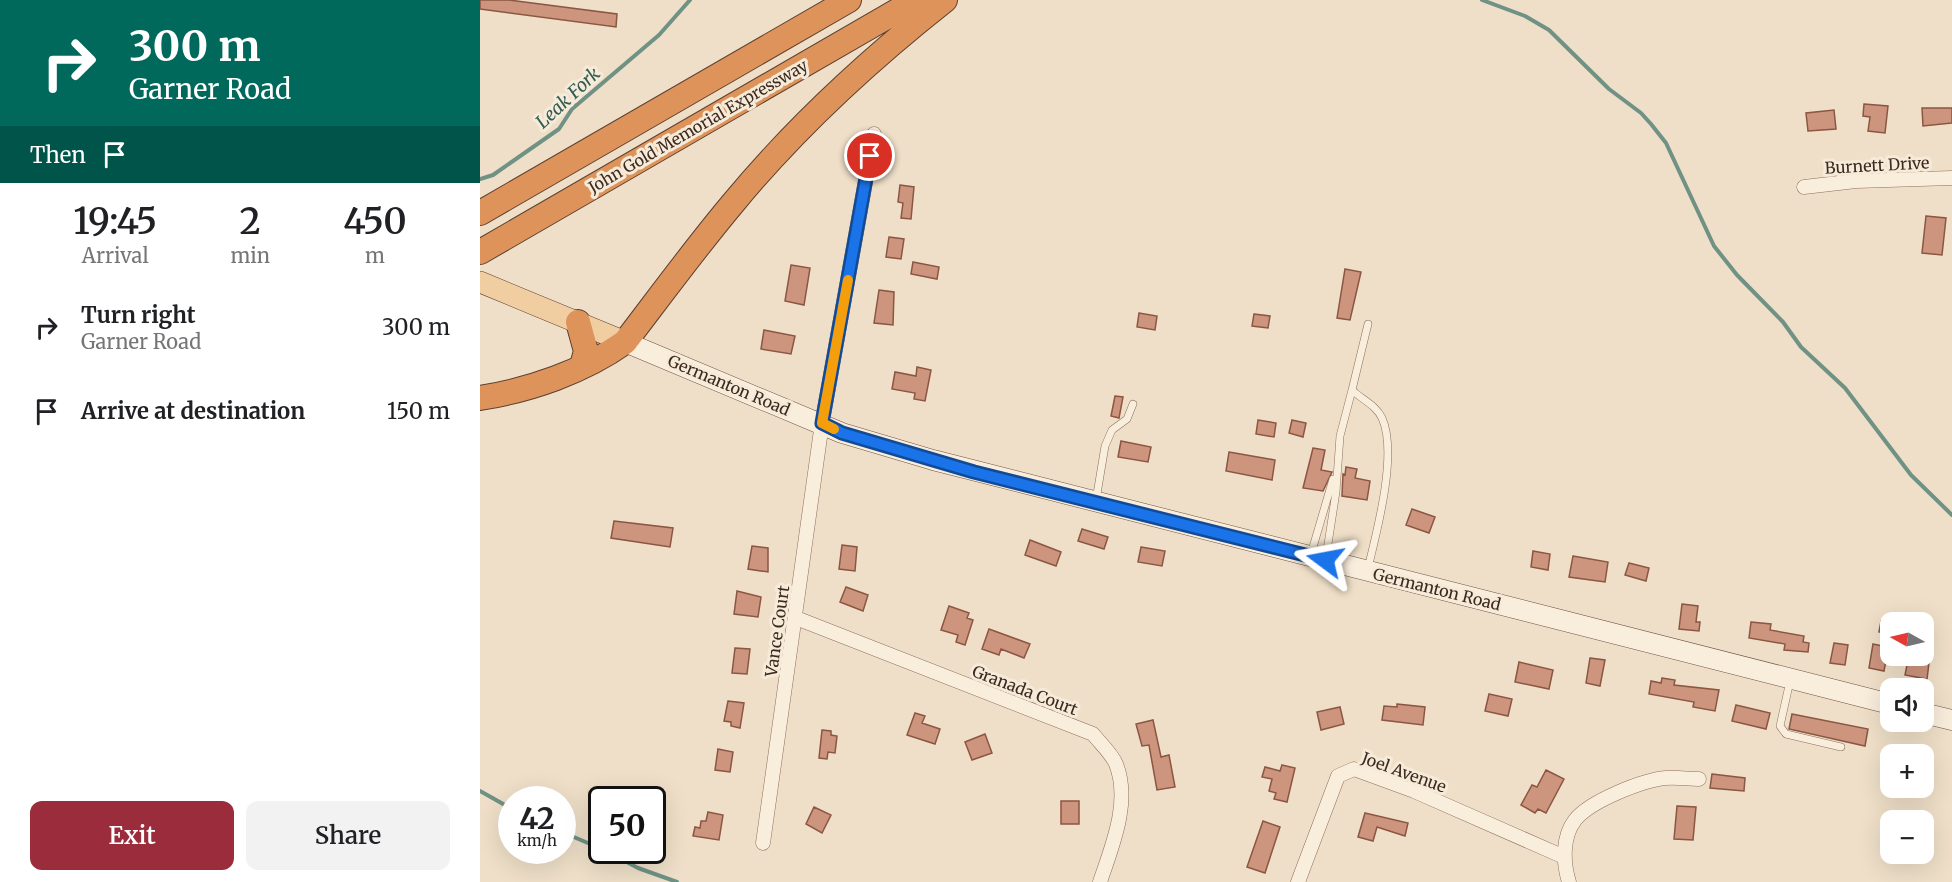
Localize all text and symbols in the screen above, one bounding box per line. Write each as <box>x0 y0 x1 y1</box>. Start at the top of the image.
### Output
text: 300 m <box>129 20 261 72</box>
icon: right <box>30 24 108 102</box>
street label: John Gold Memorial Expressway <box>584 55 812 198</box>
water label: Leak Fork <box>531 62 605 133</box>
text: Garner Road <box>129 72 291 106</box>
pin <box>844 130 895 181</box>
icon: arrive <box>98 138 131 171</box>
icon: arrive <box>853 139 886 172</box>
text: Then <box>30 141 86 169</box>
street label: Burnett Drive <box>1824 152 1930 178</box>
text: 19:45 <box>73 199 157 244</box>
text: 2 <box>240 199 261 244</box>
text: 450 <box>343 199 407 244</box>
text: Arrival <box>82 243 149 268</box>
text: min <box>230 243 270 268</box>
text: m <box>365 243 385 268</box>
text: Turn right <box>81 301 195 329</box>
icon: right <box>30 311 63 344</box>
text: 300 m <box>382 313 450 341</box>
text: Garner Road <box>81 329 201 354</box>
street label: Germanton Road <box>665 350 793 420</box>
icon: arrive <box>30 395 63 428</box>
text: Arrive at destination <box>81 397 305 425</box>
text: 150 m <box>387 397 450 425</box>
position arrow <box>1293 528 1357 592</box>
street label: Germanton Road <box>1371 563 1503 615</box>
street label: Vance Court <box>761 583 793 679</box>
north arrow <box>1880 612 1934 666</box>
map controls <box>1880 612 1934 864</box>
street label: Granada Court <box>969 661 1081 720</box>
button: sound <box>1880 678 1934 732</box>
button: + <box>1880 744 1934 798</box>
street label: Joel Avenue <box>1358 747 1449 797</box>
speed limit sign: 50 <box>588 786 666 864</box>
text: 42 <box>519 799 555 837</box>
button: Exit <box>30 801 234 870</box>
button: Share <box>246 801 450 870</box>
button: − <box>1880 810 1934 864</box>
text: km/h <box>517 831 557 850</box>

